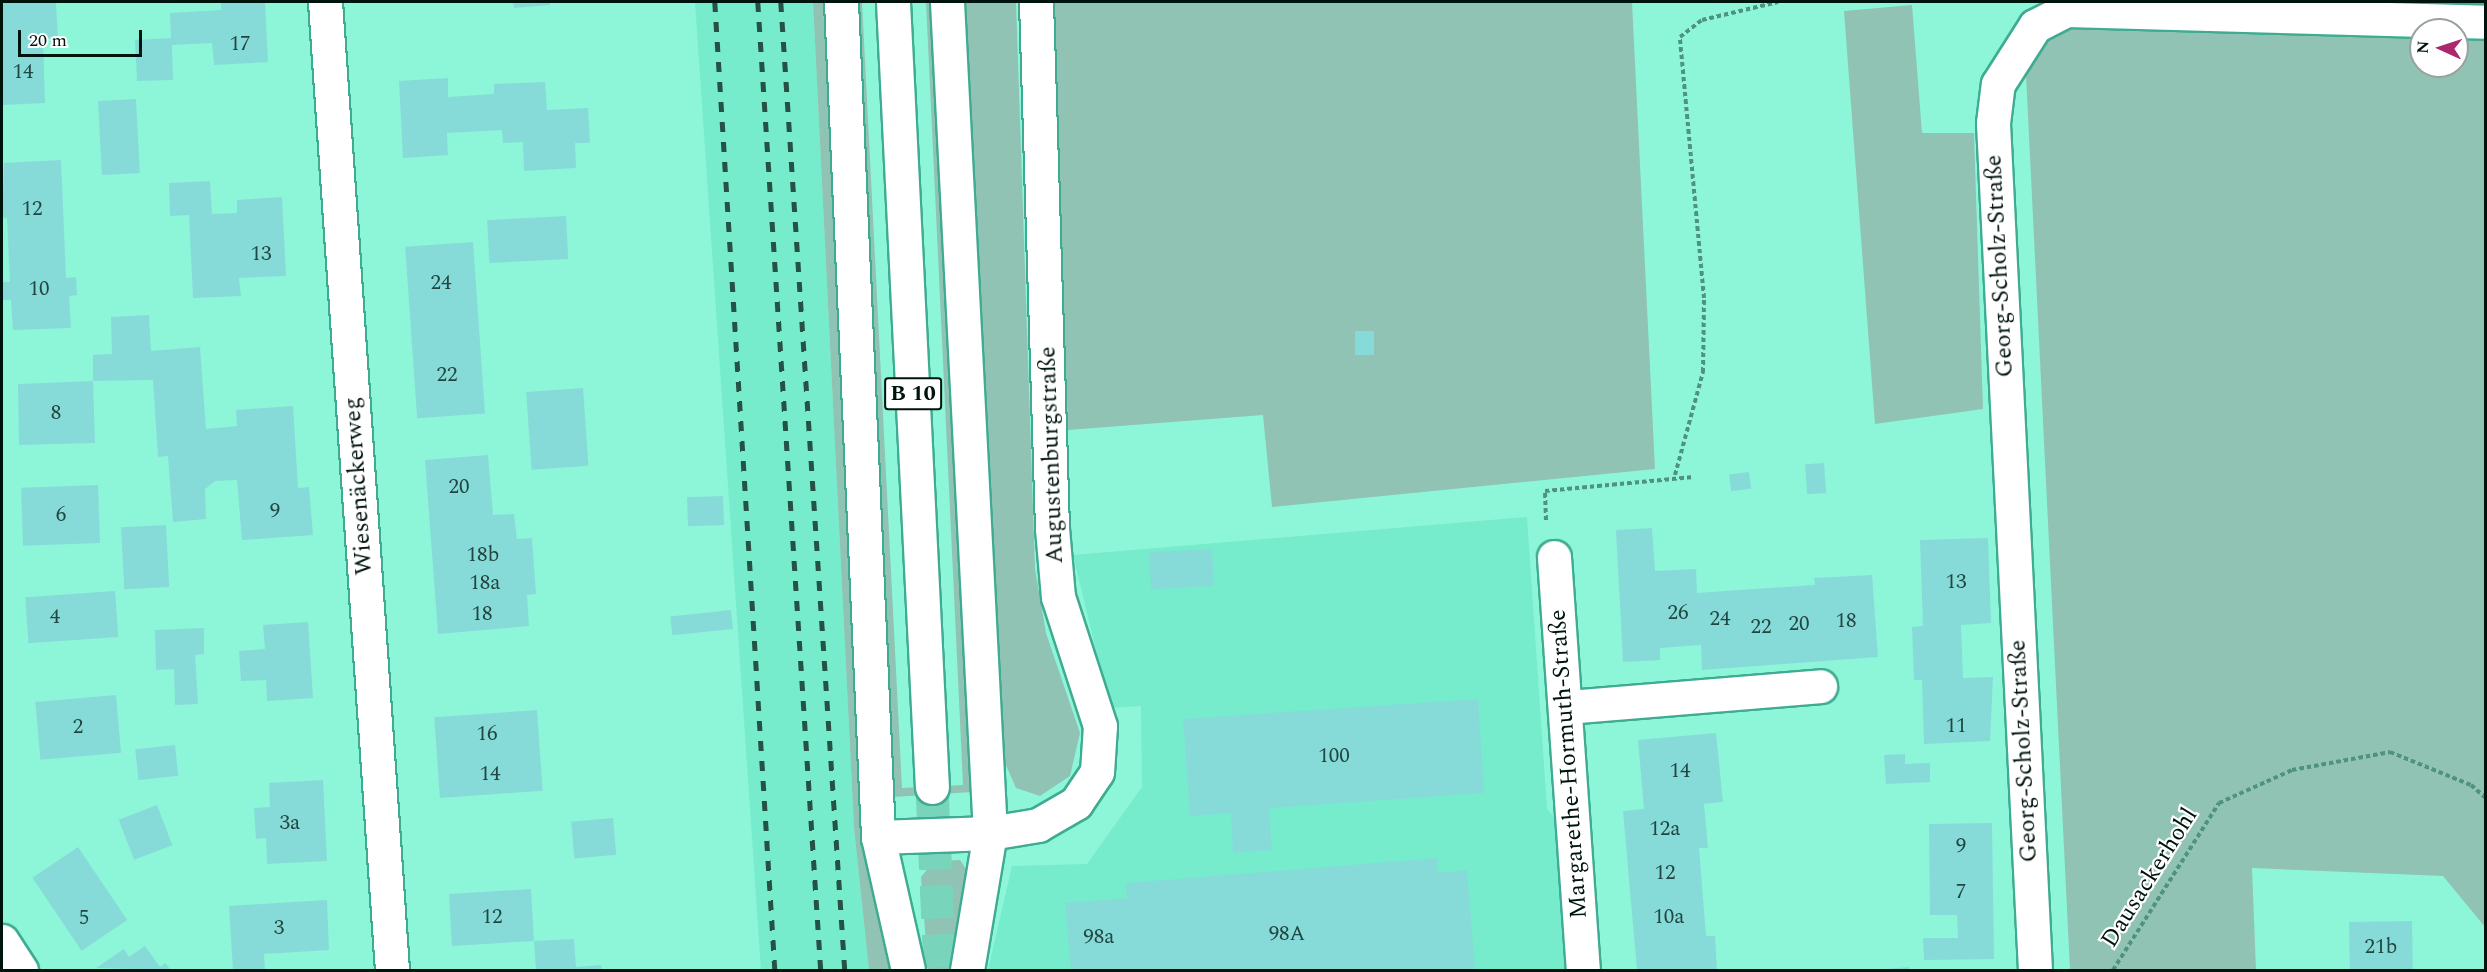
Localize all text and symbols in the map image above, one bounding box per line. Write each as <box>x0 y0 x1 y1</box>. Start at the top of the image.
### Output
scale bar <box>21 18 146 56</box>
north arrow <box>2409 18 2469 78</box>
text: 20 m <box>29 27 67 54</box>
house number: 17 <box>230 31 250 57</box>
text: N <box>2411 40 2435 54</box>
house number: 14 <box>13 59 33 85</box>
street label: Georg-Scholz-Straße <box>1980 154 2020 378</box>
house number: 12 <box>22 196 42 222</box>
house number: 13 <box>251 241 271 267</box>
house number: 24 <box>431 270 451 296</box>
house number: 10 <box>29 276 49 302</box>
street label: Augustenburgstraße <box>1034 346 1070 564</box>
house number: 22 <box>437 362 457 388</box>
road number: B 10 <box>883 375 943 413</box>
street label: Wiesenäckerweg <box>338 396 380 576</box>
house number: 8 <box>51 400 61 426</box>
house number: 20 <box>449 474 469 500</box>
house number: 9 <box>270 498 280 524</box>
house number: 6 <box>56 502 66 528</box>
house number: 18b <box>467 542 499 568</box>
house number: 13 <box>1946 569 1966 595</box>
house number: 18a <box>469 570 501 596</box>
house number: 26 <box>1668 600 1688 626</box>
house number: 18 <box>472 601 492 627</box>
house number: 4 <box>50 604 60 630</box>
house number: 24 <box>1710 606 1730 632</box>
street label: Margarethe-Hormuth-Straße <box>1544 608 1594 920</box>
house number: 18 <box>1836 608 1856 634</box>
house number: 20 <box>1789 611 1809 637</box>
house number: 22 <box>1751 614 1771 640</box>
street label: Georg-Scholz-Straße <box>2004 639 2044 863</box>
house number: 11 <box>1946 713 1966 739</box>
house number: 2 <box>73 714 83 740</box>
house number: 16 <box>477 721 497 747</box>
house number: 100 <box>1318 743 1350 769</box>
house number: 14 <box>1670 758 1690 784</box>
house number: 14 <box>480 761 500 787</box>
street label: Dausackerhohl <box>2096 803 2204 953</box>
house number: 3a <box>280 810 300 836</box>
house number: 12a <box>1649 816 1681 842</box>
house number: 9 <box>1956 833 1966 859</box>
house number: 12 <box>1655 860 1675 886</box>
house number: 7 <box>1956 879 1966 905</box>
house number: 12 <box>482 904 502 930</box>
house number: 10a <box>1653 904 1685 930</box>
house number: 5 <box>79 905 89 931</box>
house number: 3 <box>274 915 284 941</box>
house number: 98A <box>1269 921 1305 947</box>
house number: 98a <box>1083 924 1115 950</box>
house number: 21b <box>2365 934 2397 960</box>

